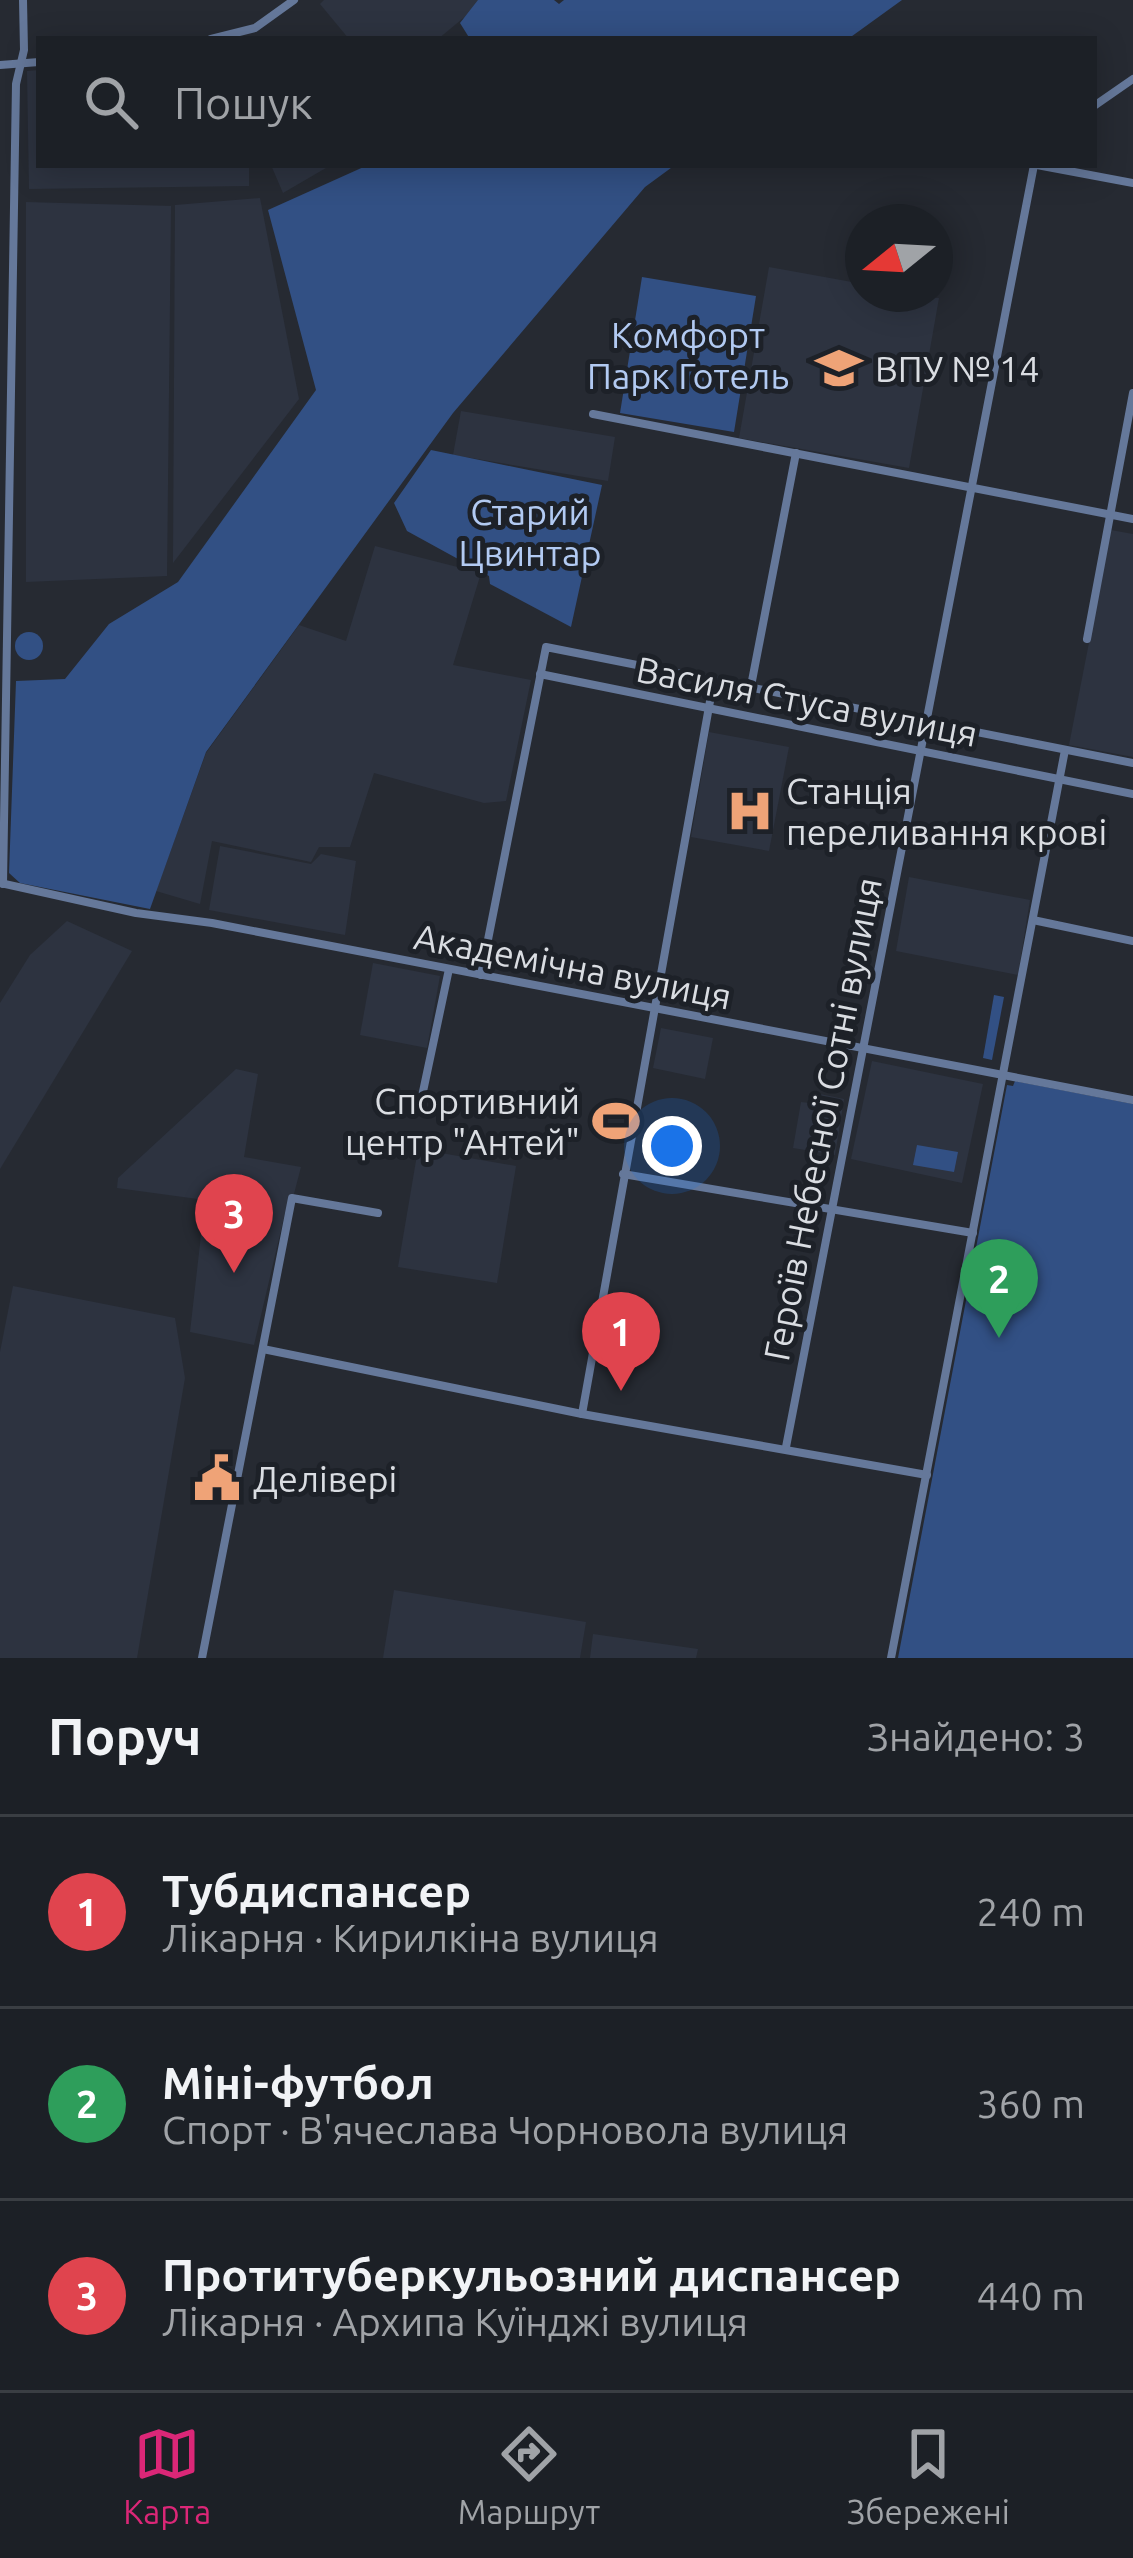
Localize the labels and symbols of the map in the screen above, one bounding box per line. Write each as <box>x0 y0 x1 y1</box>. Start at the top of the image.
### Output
north arrow <box>845 204 953 312</box>
park label: Комфорт Парк Готель <box>587 314 789 396</box>
school or university icon: ВПУ № 14 <box>814 343 864 393</box>
place label: ВПУ № 14 <box>875 348 1040 389</box>
park label: Старий Цвинтар <box>458 491 602 573</box>
street label: Василя Стуса вулиця <box>633 648 981 754</box>
place label: Станція переливання крові <box>786 770 1107 852</box>
hospital icon: Станція переливання крові <box>725 786 775 836</box>
street label: Героїв Небесної Сотні вулиця <box>755 874 889 1364</box>
street label: Академічна вулиця <box>411 915 735 1017</box>
place label: Спортивний центр "Антей" <box>345 1080 580 1162</box>
sports icon: Спортивний центр "Антей" <box>591 1096 641 1146</box>
your location <box>642 1116 702 1176</box>
pin: 3 <box>195 1174 273 1273</box>
pin: 2 <box>960 1239 1038 1338</box>
pin: 1 <box>582 1292 660 1391</box>
public building icon: Делівері <box>192 1453 242 1503</box>
place label: Делівері <box>253 1458 397 1499</box>

